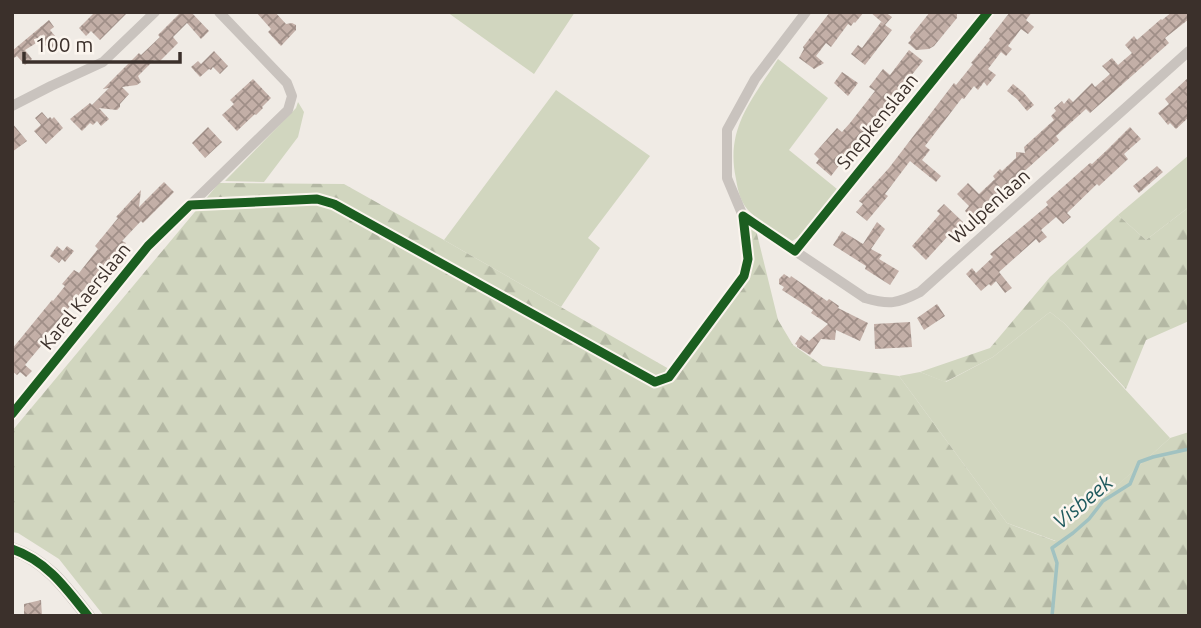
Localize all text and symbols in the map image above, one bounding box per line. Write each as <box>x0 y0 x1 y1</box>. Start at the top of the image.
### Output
scale bar <box>24 21 180 65</box>
text: 100 m <box>35 32 93 56</box>
street label: Snepkenslaan <box>832 69 922 173</box>
street label: Wulpenlaan <box>944 164 1034 248</box>
street label: Karel Kaerslaan <box>35 238 135 354</box>
water label: Visbeek <box>1048 469 1117 533</box>

